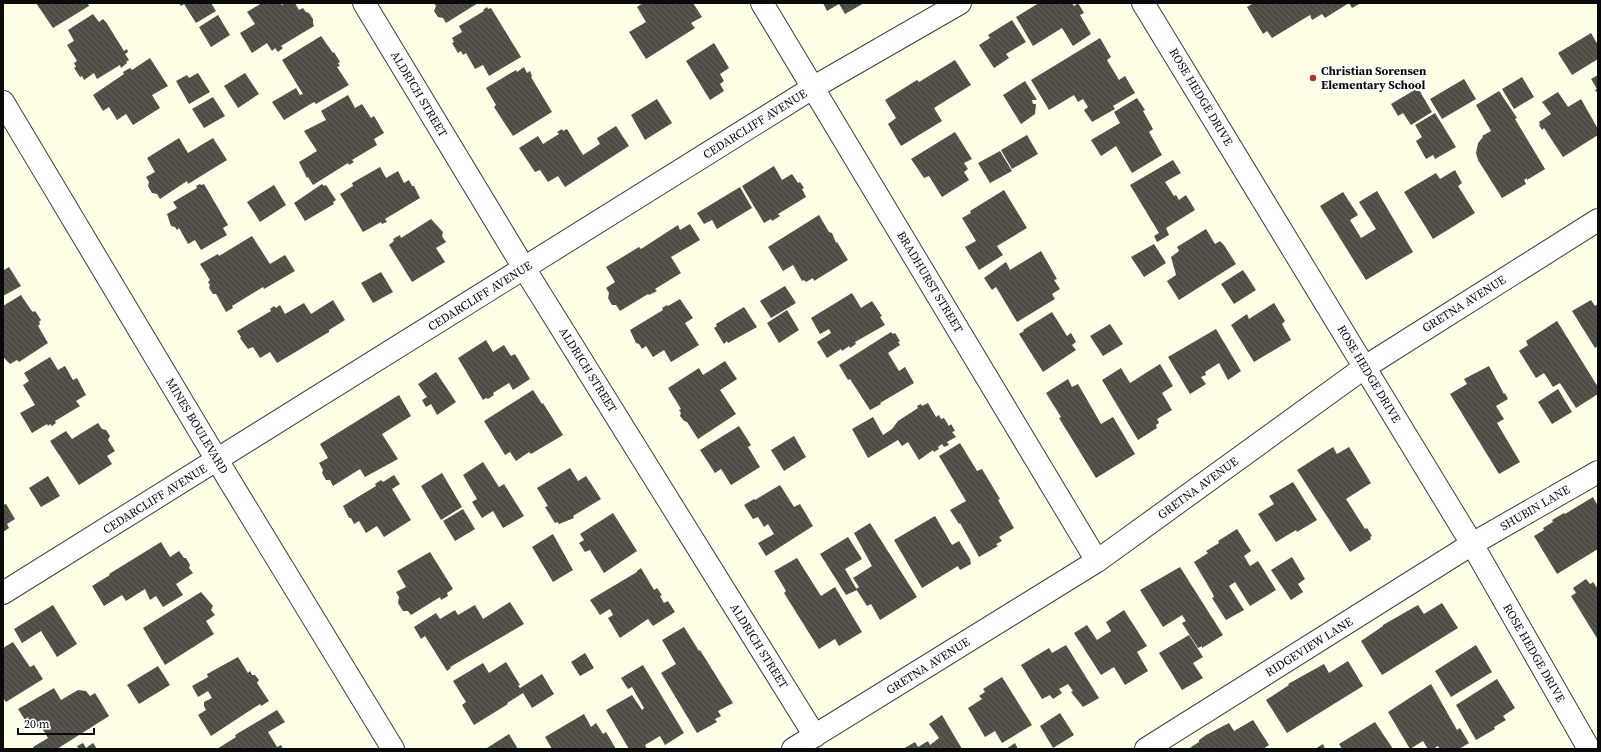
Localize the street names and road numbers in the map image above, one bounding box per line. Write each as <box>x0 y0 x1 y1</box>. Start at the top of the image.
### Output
street label: ROSE HEDGE DRIVE <box>1165 45 1237 149</box>
street label: ALDRICH STREET <box>387 48 451 141</box>
street label: CEDARCLIFF AVENUE <box>700 85 810 163</box>
street label: BRADHURST STREET <box>893 228 967 336</box>
street label: CEDARCLIFF AVENUE <box>425 257 535 335</box>
street label: GRETNA AVENUE <box>1419 272 1509 336</box>
street label: ROSE HEDGE DRIVE <box>1333 322 1405 426</box>
street label: ALDRICH STREET <box>555 324 621 416</box>
street label: MINES BOULEVARD <box>162 375 232 477</box>
street label: GRETNA AVENUE <box>1155 453 1241 523</box>
street label: CEDARCLIFF AVENUE <box>100 460 210 538</box>
street label: SHUBIN LANE <box>1497 482 1573 534</box>
street label: ALDRICH STREET <box>726 600 792 692</box>
street label: ROSE HEDGE DRIVE <box>1499 601 1569 705</box>
street label: RIDGEVIEW LANE <box>1262 614 1356 680</box>
street label: GRETNA AVENUE <box>883 634 973 698</box>

